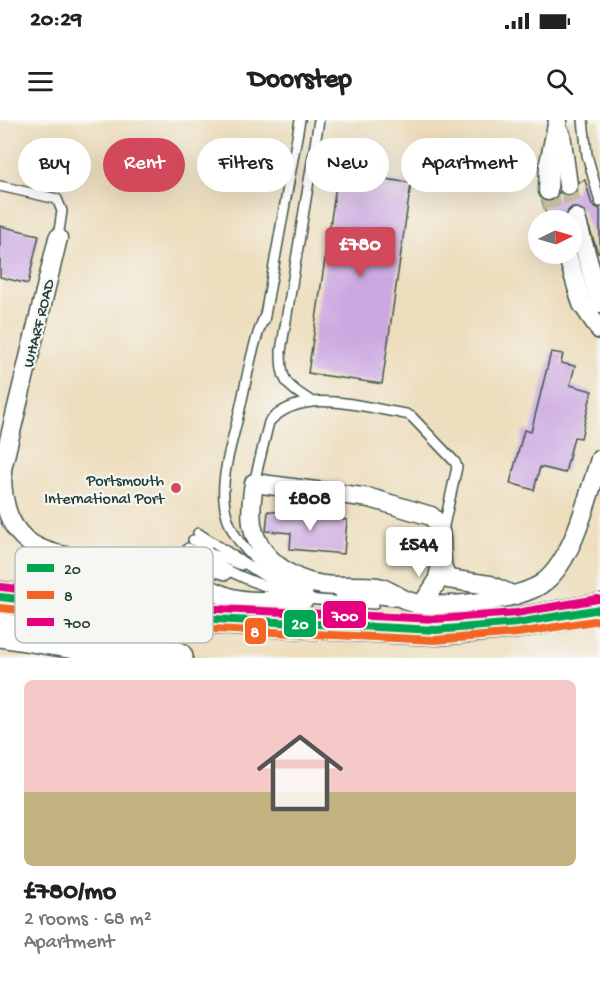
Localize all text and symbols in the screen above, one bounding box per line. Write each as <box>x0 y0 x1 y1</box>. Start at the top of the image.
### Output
text: 20:29 <box>30 8 82 34</box>
icon: menu <box>24 65 57 98</box>
text: Doorstep <box>248 65 352 97</box>
icon: search <box>543 65 576 98</box>
chip: Buy <box>18 138 91 192</box>
chip: Rent <box>103 138 185 192</box>
chip: Filters <box>197 138 294 192</box>
chip: New <box>306 138 389 192</box>
chip: Apartment <box>401 138 537 192</box>
north arrow <box>528 210 582 264</box>
map controls <box>528 210 582 264</box>
pin: £780 <box>324 227 396 278</box>
text: £780 <box>339 235 381 258</box>
street label: WHARF ROAD <box>20 277 61 370</box>
place label: Portsmouth International Port <box>44 473 165 510</box>
marker: Portsmouth International Port <box>169 481 183 495</box>
pin: £808 <box>274 481 346 532</box>
text: £808 <box>289 489 331 512</box>
pin: £544 <box>383 527 455 578</box>
text: £544 <box>400 535 438 558</box>
legend <box>15 547 213 643</box>
text: 20 <box>64 562 81 581</box>
text: 8 <box>64 589 73 608</box>
line badge: 700 <box>322 600 367 629</box>
line badge: 20 <box>283 609 317 638</box>
text: 700 <box>331 609 358 628</box>
text: 700 <box>63 616 91 635</box>
line badge: 8 <box>244 617 267 645</box>
text: 20 <box>292 617 308 636</box>
text: 8 <box>251 625 260 644</box>
icon: home <box>246 719 354 827</box>
text: £780/mo <box>24 878 116 909</box>
text: 2 rooms · 68 m² <box>24 909 152 932</box>
text: Apartment <box>24 932 114 955</box>

